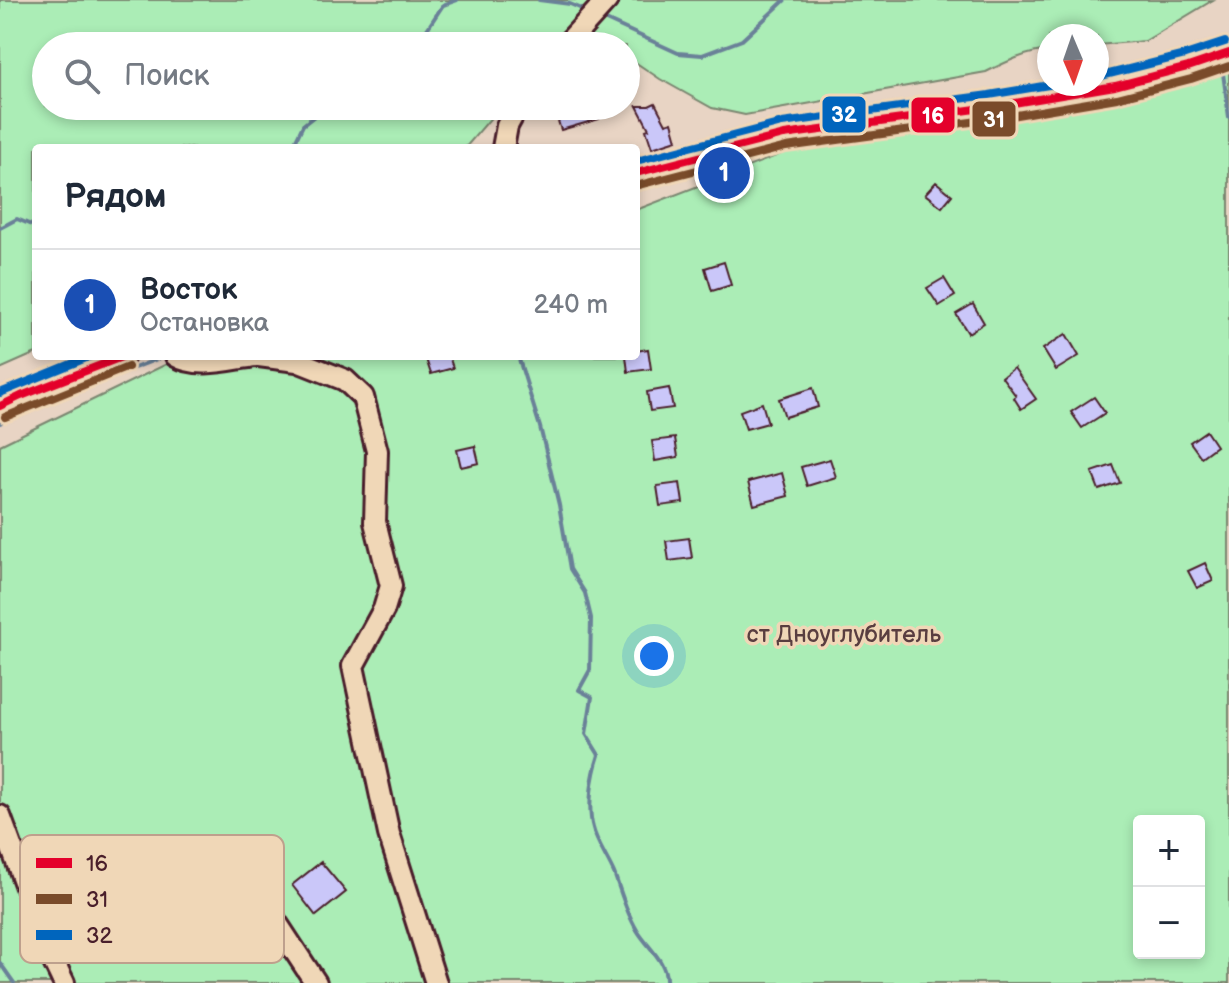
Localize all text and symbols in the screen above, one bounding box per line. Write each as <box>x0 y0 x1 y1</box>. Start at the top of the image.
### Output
north arrow <box>1037 24 1109 96</box>
search box <box>32 32 640 120</box>
icon: search <box>60 54 104 98</box>
text: Поиск <box>124 58 210 94</box>
line badge: 32 <box>821 95 867 134</box>
line badge: 16 <box>910 96 956 134</box>
line badge: 31 <box>971 100 1017 138</box>
text: 32 <box>831 102 857 129</box>
text: 16 <box>922 103 944 130</box>
text: 31 <box>983 107 1005 134</box>
pin: 1 <box>698 143 750 203</box>
text: Рядом <box>64 176 166 217</box>
text: Восток <box>140 272 237 308</box>
text: 1 <box>85 290 95 321</box>
text: 240 m <box>533 290 608 321</box>
text: Остановка <box>140 308 269 339</box>
park label: ст Дноуглубитель <box>747 620 941 649</box>
your location <box>634 636 674 676</box>
map controls <box>1133 815 1205 959</box>
button: + <box>1133 815 1205 887</box>
legend <box>20 835 284 963</box>
text: 16 <box>86 851 108 878</box>
text: 31 <box>86 887 108 914</box>
button: − <box>1133 887 1205 959</box>
text: 32 <box>86 923 113 950</box>

